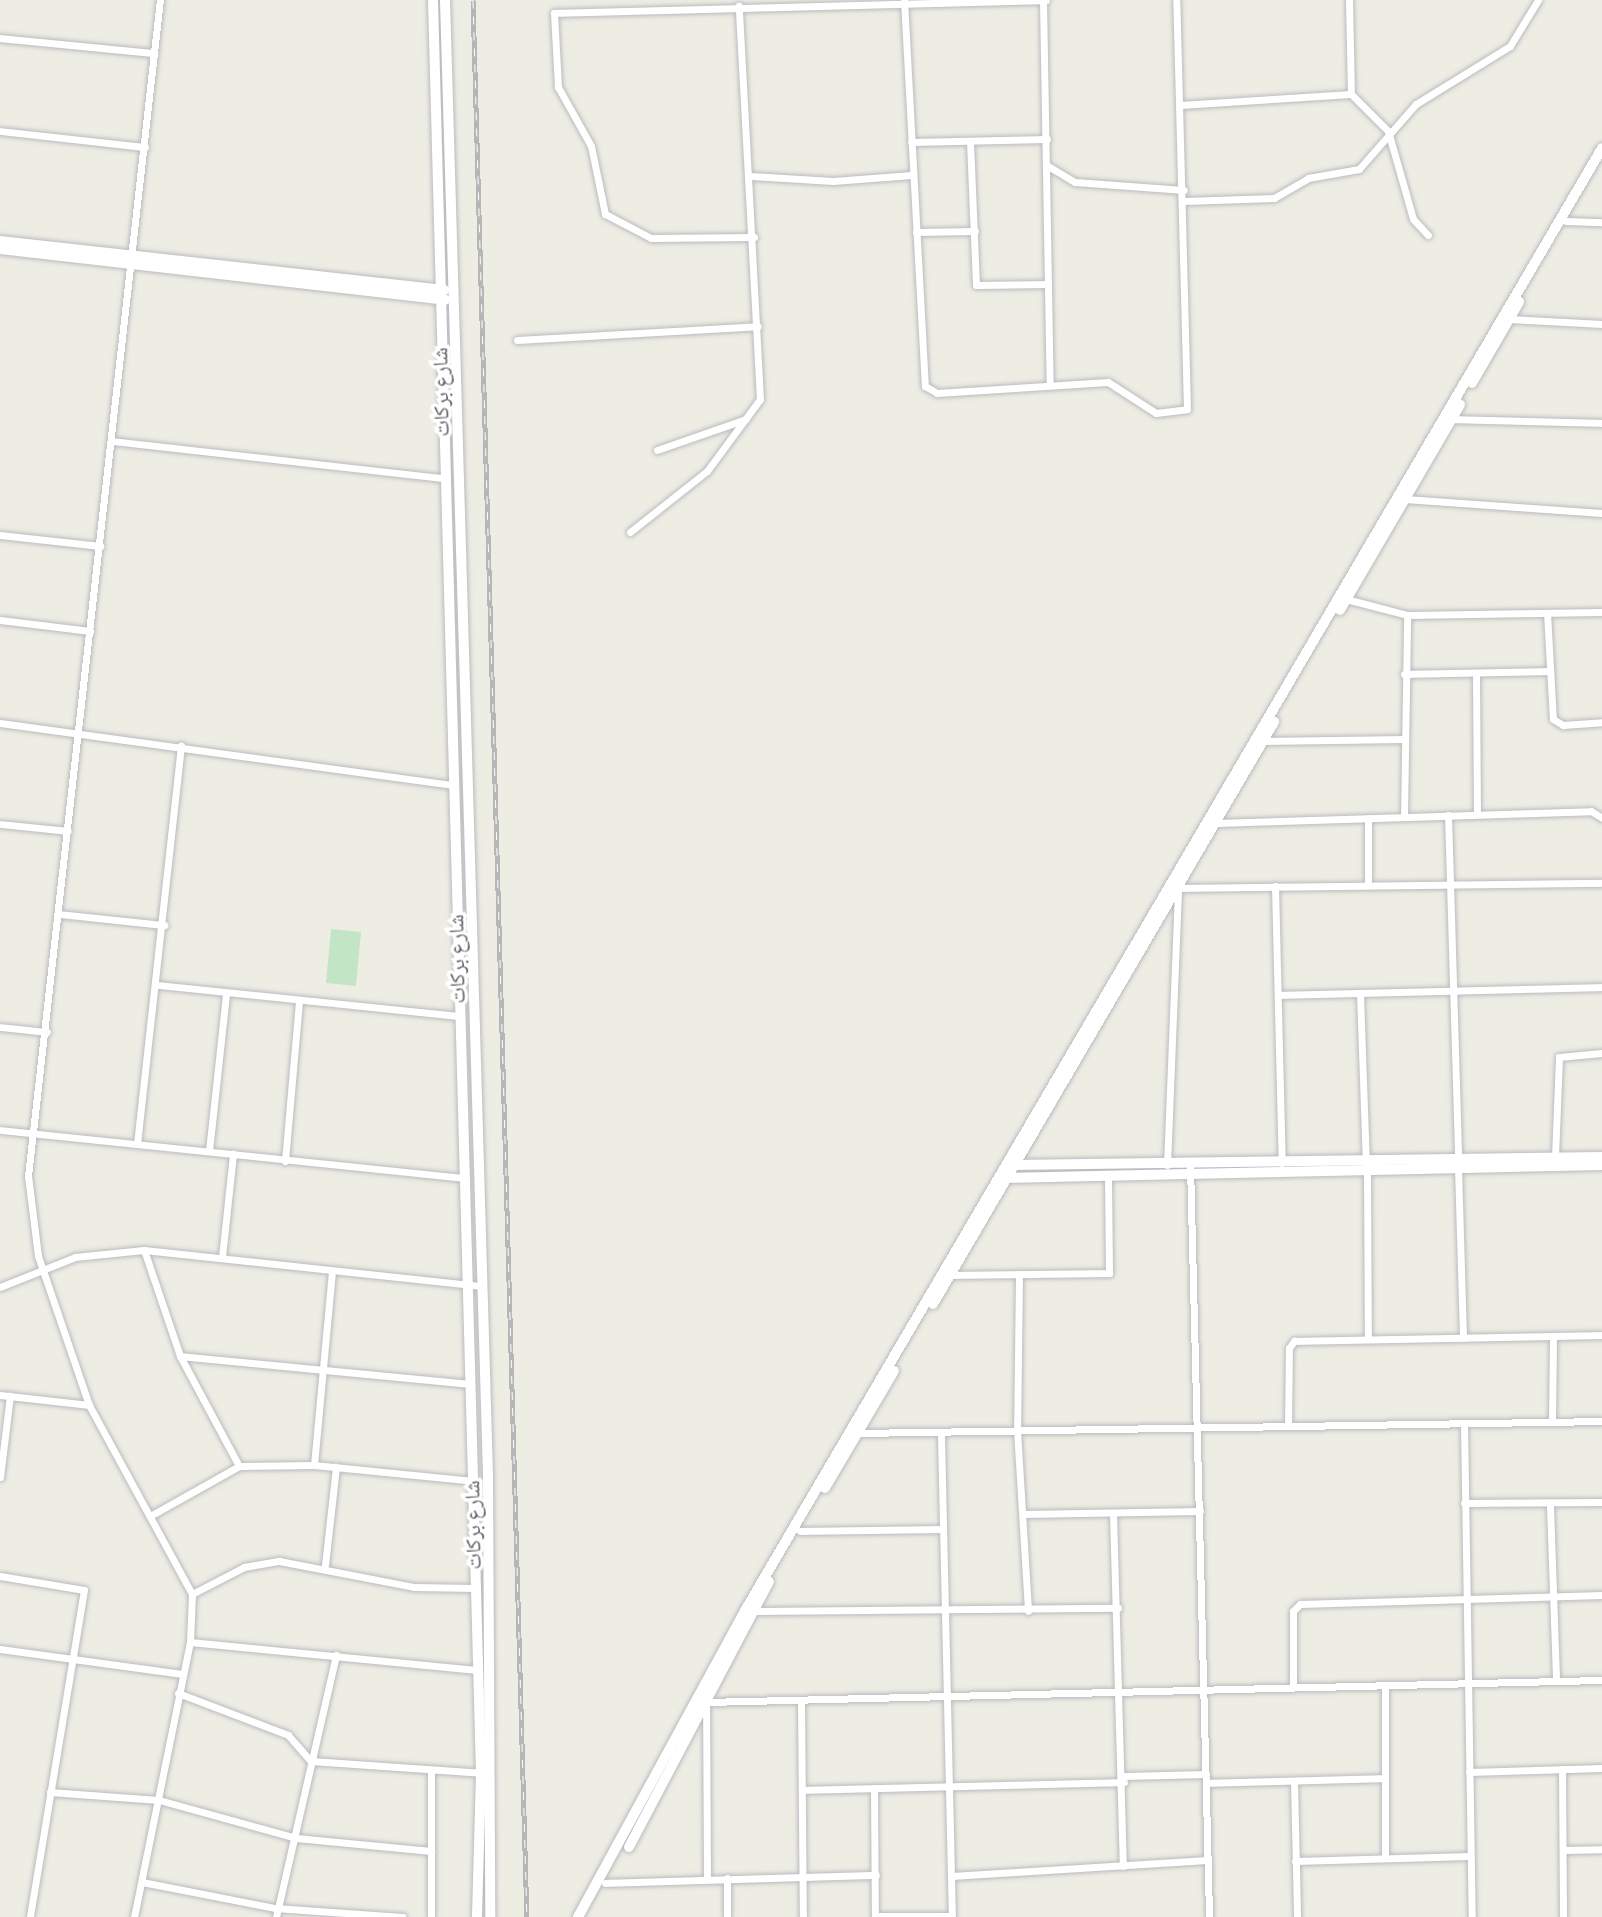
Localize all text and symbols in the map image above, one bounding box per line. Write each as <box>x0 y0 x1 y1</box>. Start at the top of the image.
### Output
street label: شارع بركات <box>428 347 454 437</box>
street label: شارع بركات <box>444 914 470 1004</box>
street label: شارع بركات <box>460 1480 486 1570</box>

